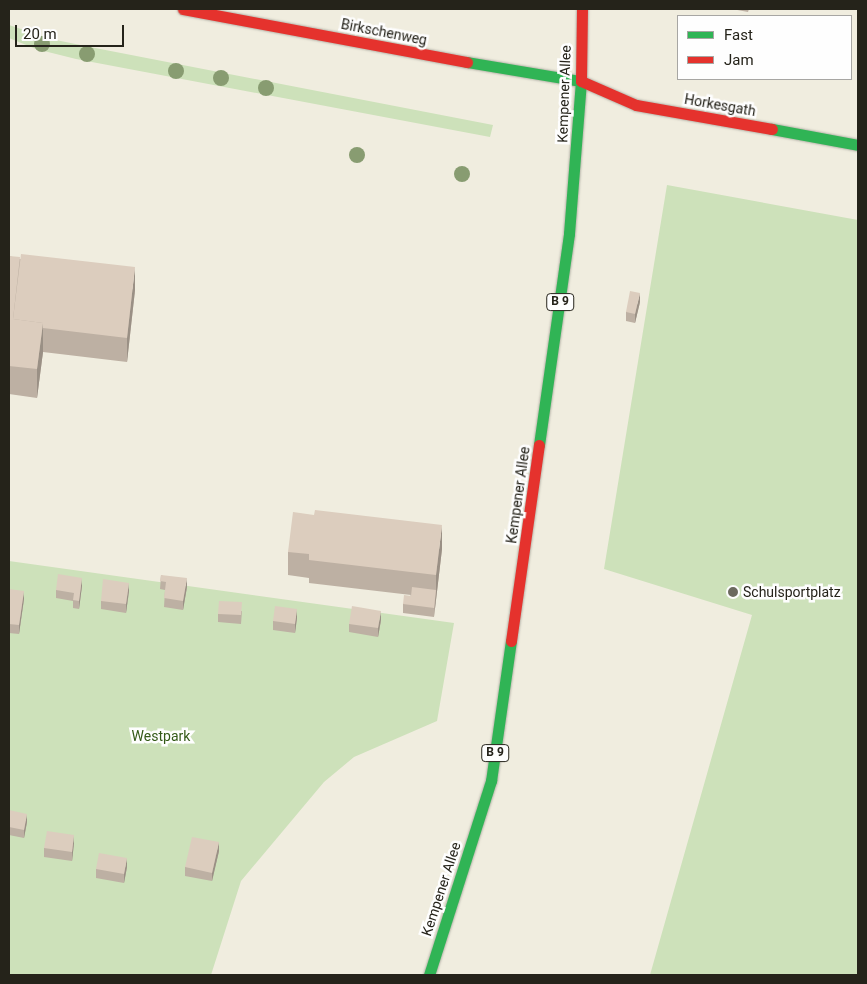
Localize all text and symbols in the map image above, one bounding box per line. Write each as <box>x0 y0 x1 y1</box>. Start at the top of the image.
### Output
scale bar <box>18 15 126 47</box>
street label: Birkschenweg <box>340 15 428 49</box>
legend <box>677 15 852 80</box>
text: 20 m <box>23 25 57 43</box>
text: Fast <box>724 26 753 44</box>
street label: Kempener Allee <box>554 45 574 143</box>
text: Jam <box>724 51 754 69</box>
street label: Horkesgath <box>683 90 757 120</box>
road number: B 9 <box>545 292 575 312</box>
street label: Kempener Allee <box>503 445 533 545</box>
place label: Schulsportplatz <box>743 584 841 600</box>
marker: Schulsportplatz <box>727 586 739 598</box>
park label: Westpark <box>132 728 190 744</box>
road number: B 9 <box>480 744 510 762</box>
street label: Kempener Allee <box>418 840 464 938</box>

